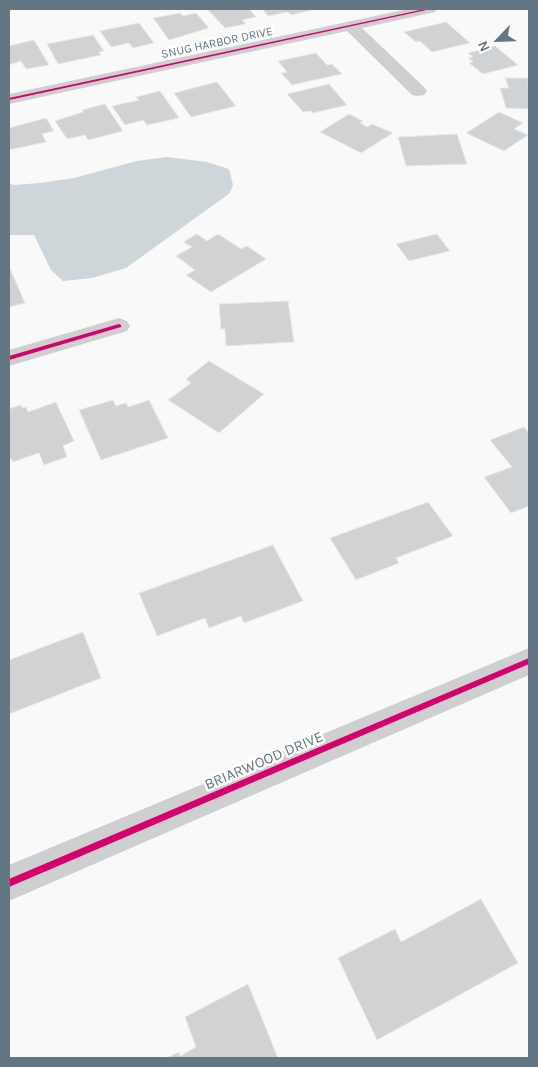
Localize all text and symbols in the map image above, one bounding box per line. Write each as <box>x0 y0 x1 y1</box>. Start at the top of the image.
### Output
north arrow <box>473 15 523 65</box>
street label: SNUG HARBOR DRIVE <box>160 24 274 62</box>
text: N <box>474 38 494 54</box>
street label: BRIARWOOD DRIVE <box>202 728 326 794</box>

